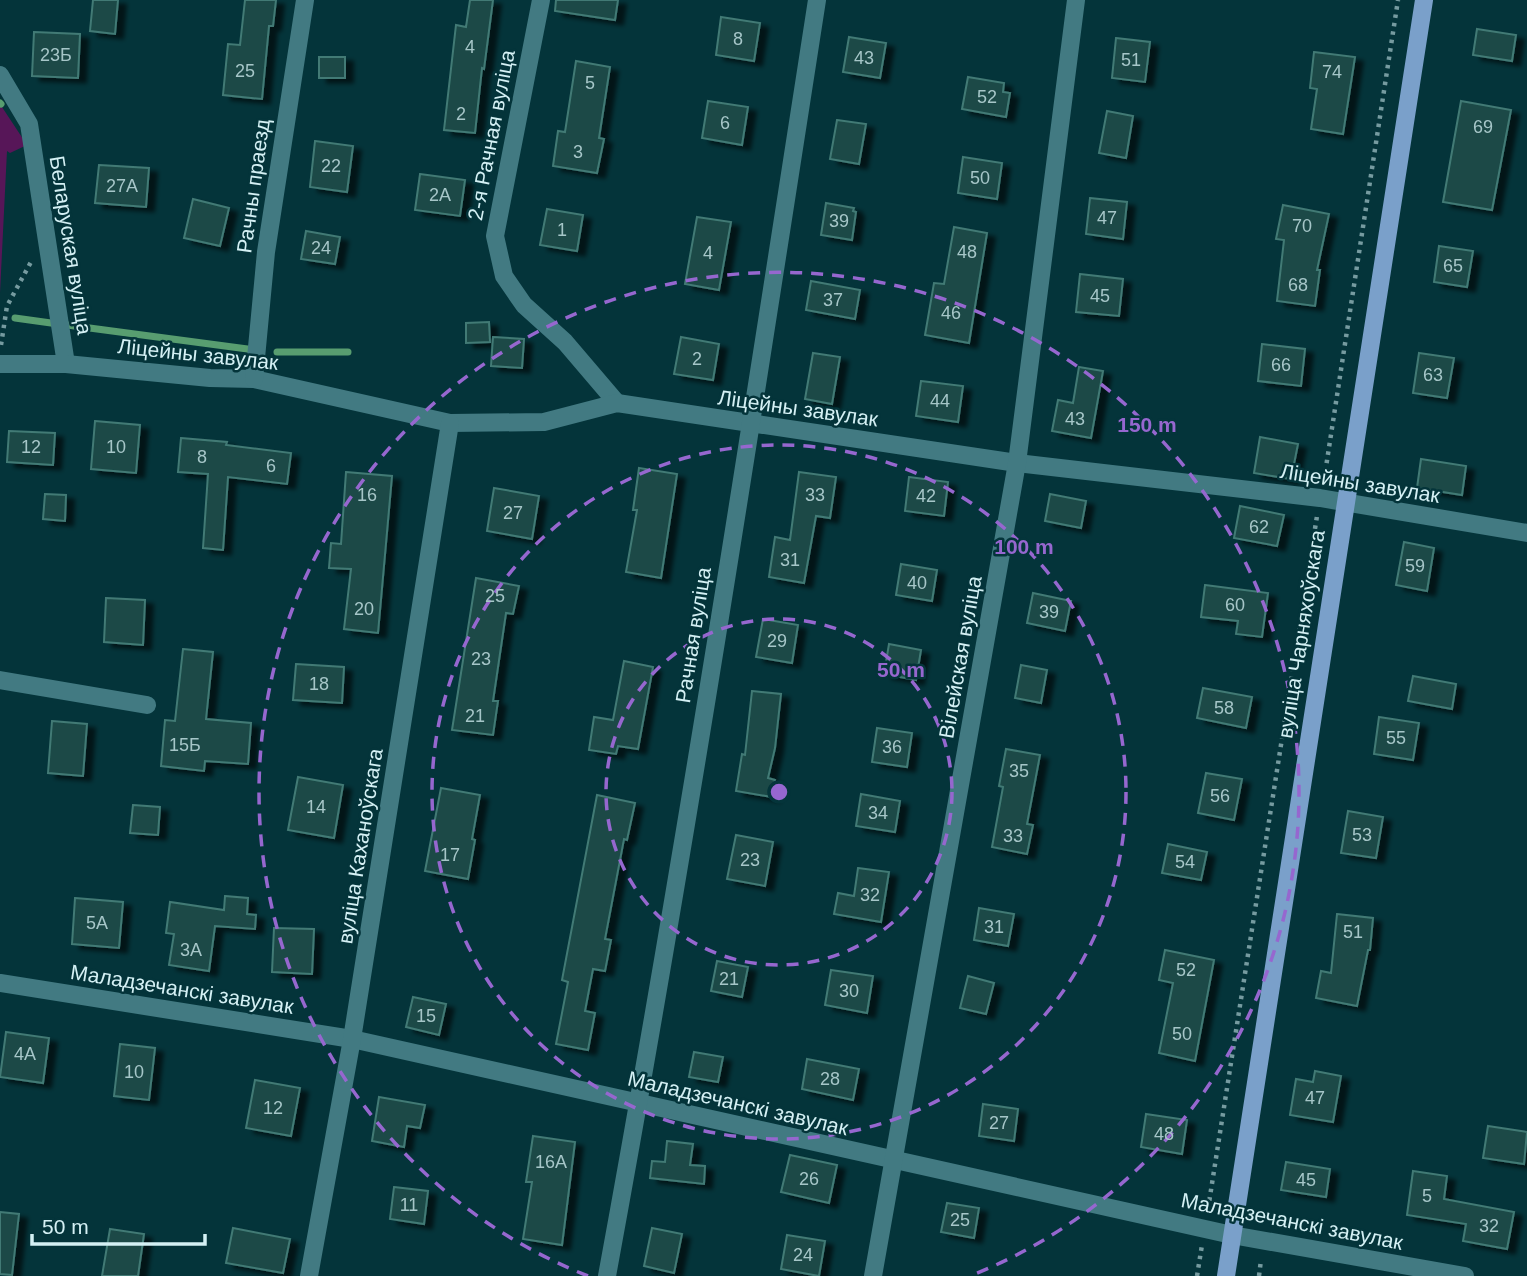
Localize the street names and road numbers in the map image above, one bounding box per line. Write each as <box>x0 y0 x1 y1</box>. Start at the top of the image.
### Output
street label: 2-я Рачная вуліца <box>463 47 519 222</box>
street label: Рачны праезд <box>232 117 274 255</box>
street label: Беларуская вуліца <box>46 154 97 336</box>
street label: Ліцейны завулак <box>117 334 280 374</box>
street label: Ліцейны завулак <box>717 385 880 431</box>
street label: Ліцейны завулак <box>1279 459 1442 507</box>
street label: вуліца Чарняхоўскага <box>1273 528 1329 740</box>
street label: Рачная вуліца <box>671 565 715 705</box>
street label: Вілейская вуліца <box>934 574 986 740</box>
street label: вуліца Каханоўскага <box>333 746 387 945</box>
street label: Маладзечанскі завулак <box>69 960 296 1018</box>
street label: Маладзечанскі завулак <box>626 1066 851 1140</box>
street label: Маладзечанскі завулак <box>1179 1188 1406 1254</box>

